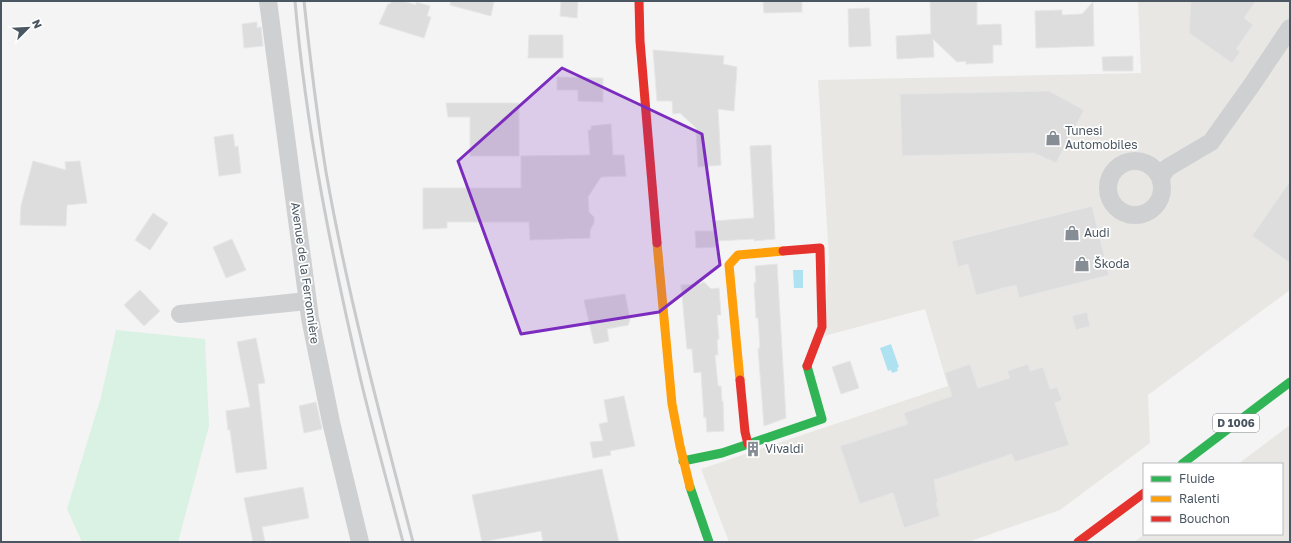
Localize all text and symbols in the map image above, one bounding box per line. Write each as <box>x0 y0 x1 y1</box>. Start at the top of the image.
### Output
north arrow <box>8 8 48 48</box>
text: N <box>30 17 45 30</box>
place label: Tunesi Automobiles <box>1065 123 1138 152</box>
shop icon: Tunesi Automobiles <box>1044 129 1062 147</box>
street label: Avenue de la Ferronnière <box>288 201 323 345</box>
shop icon: Audi <box>1063 224 1081 242</box>
place label: Audi <box>1084 225 1110 240</box>
shop icon: Škoda <box>1073 255 1091 273</box>
place label: Škoda <box>1094 256 1130 271</box>
road number: D 1006 <box>1213 414 1259 432</box>
building icon: Vivaldi <box>744 440 762 458</box>
place label: Vivaldi <box>765 441 804 456</box>
legend <box>1143 463 1283 535</box>
text: Fluide <box>1179 471 1215 486</box>
text: Ralenti <box>1179 491 1220 506</box>
text: Bouchon <box>1179 511 1230 526</box>

